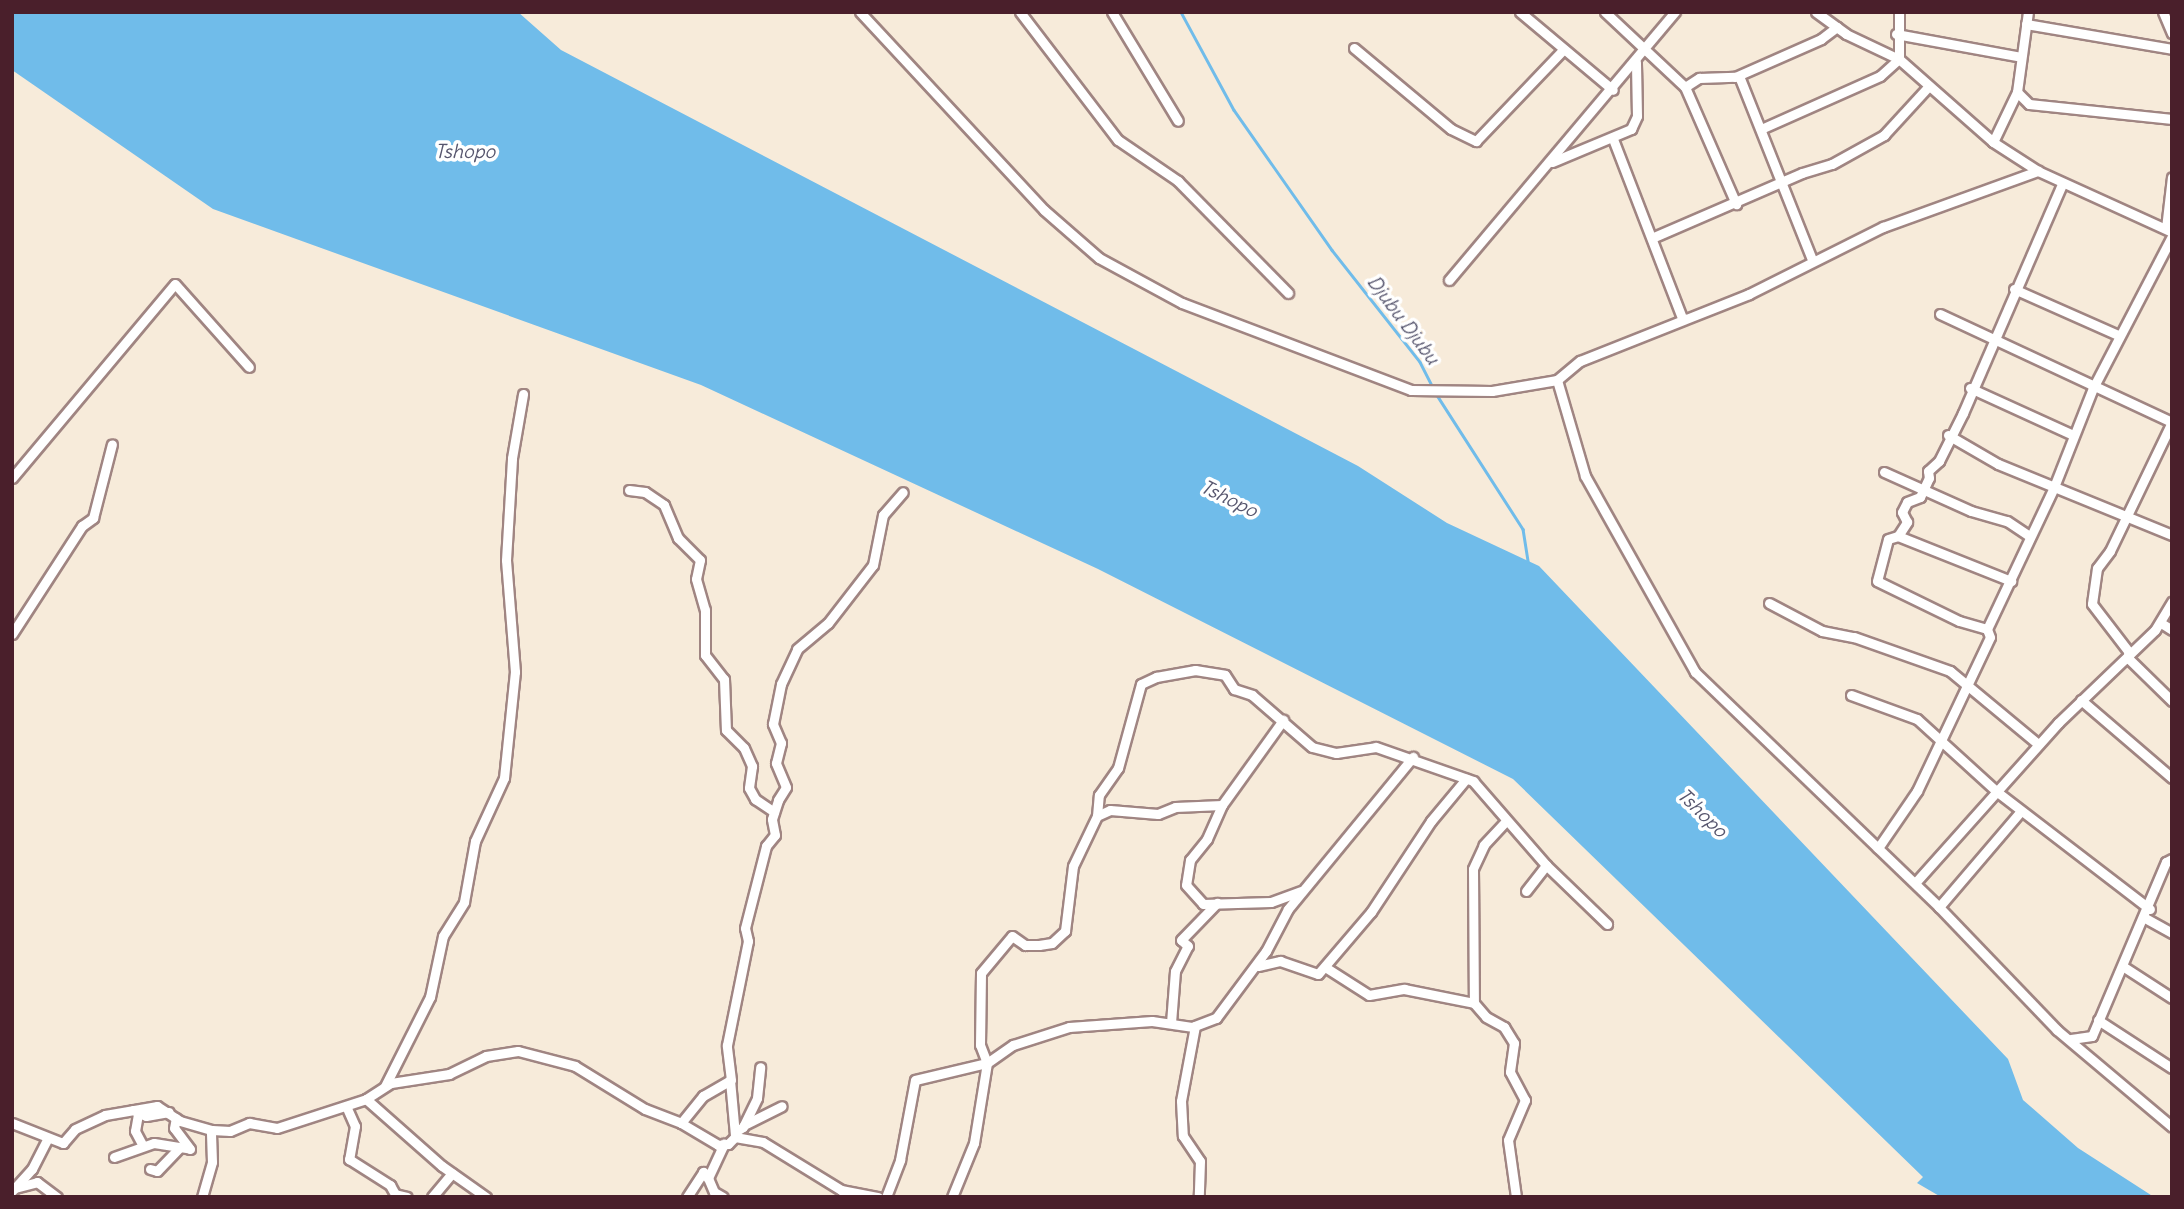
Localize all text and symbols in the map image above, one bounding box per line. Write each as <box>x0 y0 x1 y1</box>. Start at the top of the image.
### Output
water label: Tshopo <box>435 141 495 163</box>
water label: Djubu Djubu <box>1362 271 1444 369</box>
water label: Tshopo <box>1197 476 1261 522</box>
water label: Tshopo <box>1672 784 1732 842</box>

